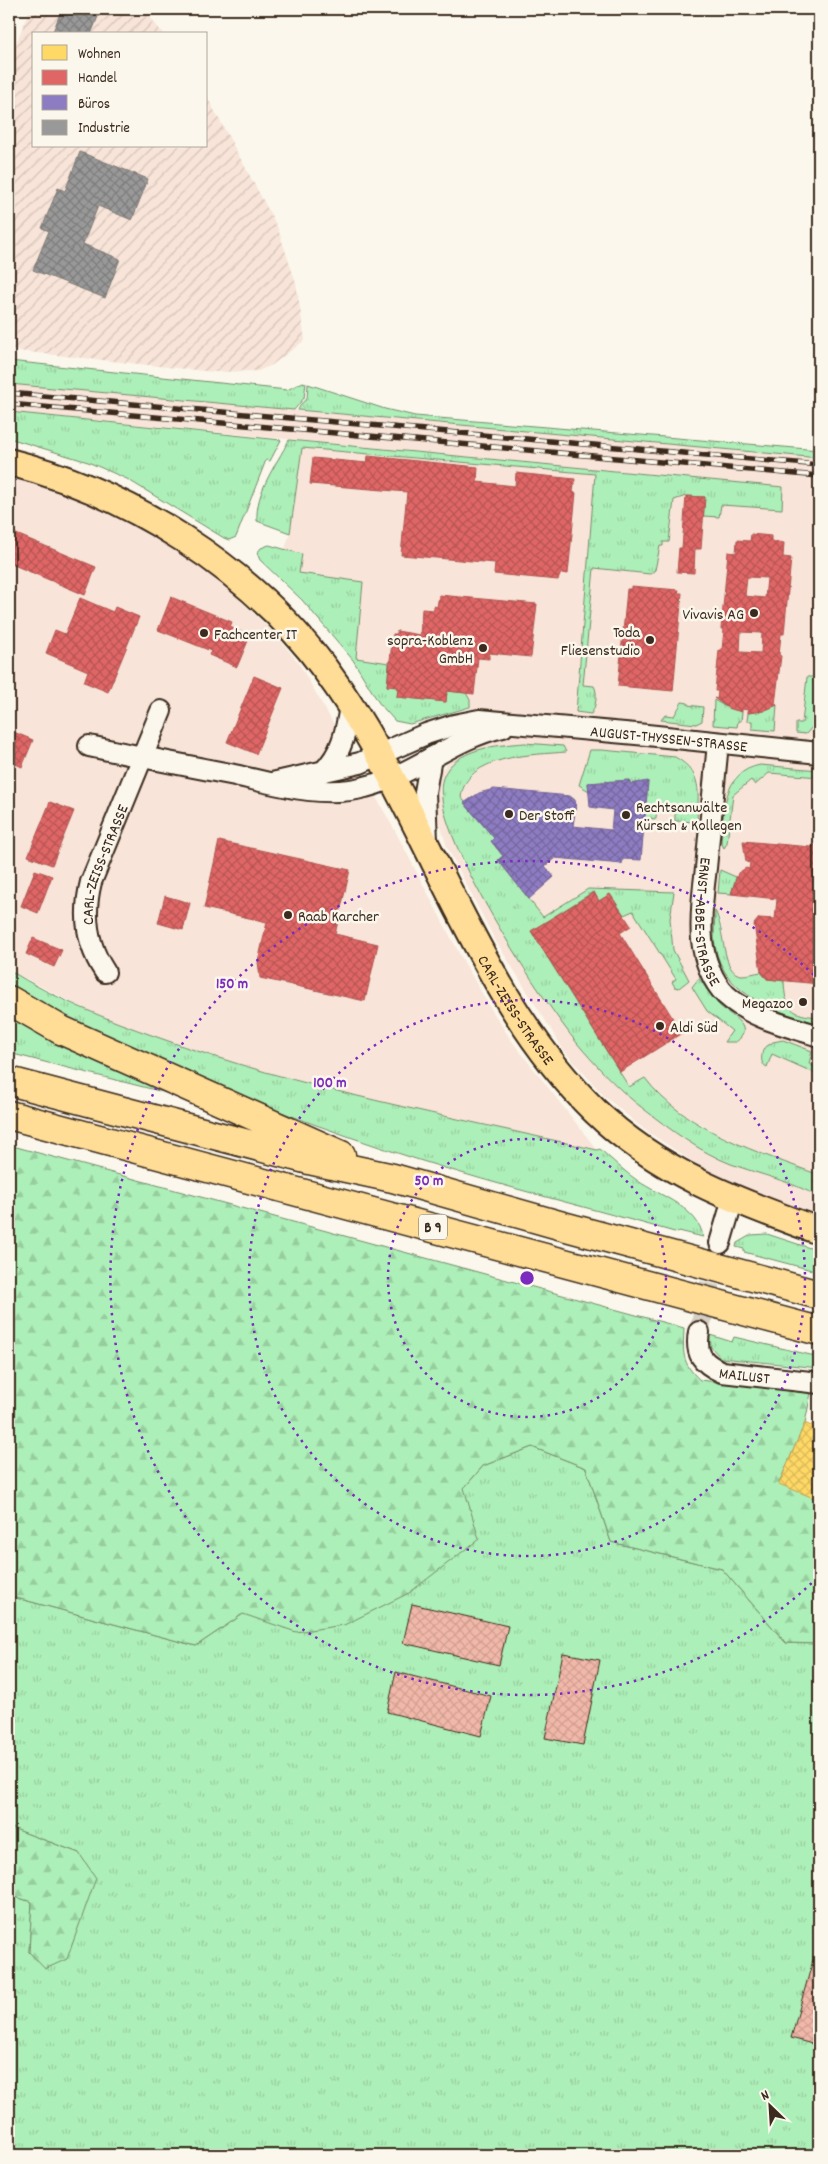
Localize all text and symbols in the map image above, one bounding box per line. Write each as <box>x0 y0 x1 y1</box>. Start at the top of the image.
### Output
legend <box>32 32 208 148</box>
text: Wohnen <box>78 44 121 66</box>
text: Handel <box>78 68 117 90</box>
text: Büros <box>78 94 110 116</box>
text: Industrie <box>78 118 130 140</box>
place label: Vivavis AG <box>682 604 744 627</box>
marker: Vivavis AG <box>748 607 760 619</box>
place label: Toda Fliesenstudio <box>561 622 640 663</box>
place label: Fachcenter IT <box>214 624 298 647</box>
marker: Fachcenter IT <box>198 627 210 639</box>
place label: sopra-Koblenz GmbH <box>387 630 473 671</box>
marker: Toda Fliesenstudio <box>644 634 656 646</box>
marker: sopra-Koblenz GmbH <box>477 642 489 654</box>
street label: AUGUST-THYSSEN-STRASSE <box>589 721 749 760</box>
place label: Rechtsanwälte Kürsch & Kollegen <box>636 797 742 838</box>
street label: CARL-ZEISS-STRASSE <box>78 801 136 926</box>
place label: Der Stoff <box>519 805 575 828</box>
marker: Der Stoff <box>503 808 515 820</box>
marker: Rechtsanwälte Kürsch & Kollegen <box>620 809 632 821</box>
street label: ERNST-ABBE-STRASSE <box>687 856 725 992</box>
place label: Raab Karcher <box>298 906 379 929</box>
marker: Raab Karcher <box>282 909 294 921</box>
street label: CARL-ZEISS-STRASSE <box>471 952 559 1072</box>
text: 150 m <box>216 974 248 996</box>
place label: Megazoo <box>742 993 793 1016</box>
marker: Megazoo <box>797 996 809 1008</box>
place label: Aldi Süd <box>670 1017 718 1040</box>
marker: Aldi Süd <box>654 1020 666 1032</box>
text: 100 m <box>313 1073 347 1095</box>
text: 50 m <box>415 1171 443 1193</box>
road number: B 9 <box>419 1214 447 1240</box>
centre of rings <box>518 1269 536 1287</box>
street label: MAILUST <box>718 1363 771 1391</box>
north arrow <box>746 2082 796 2132</box>
text: N <box>758 2085 773 2107</box>

